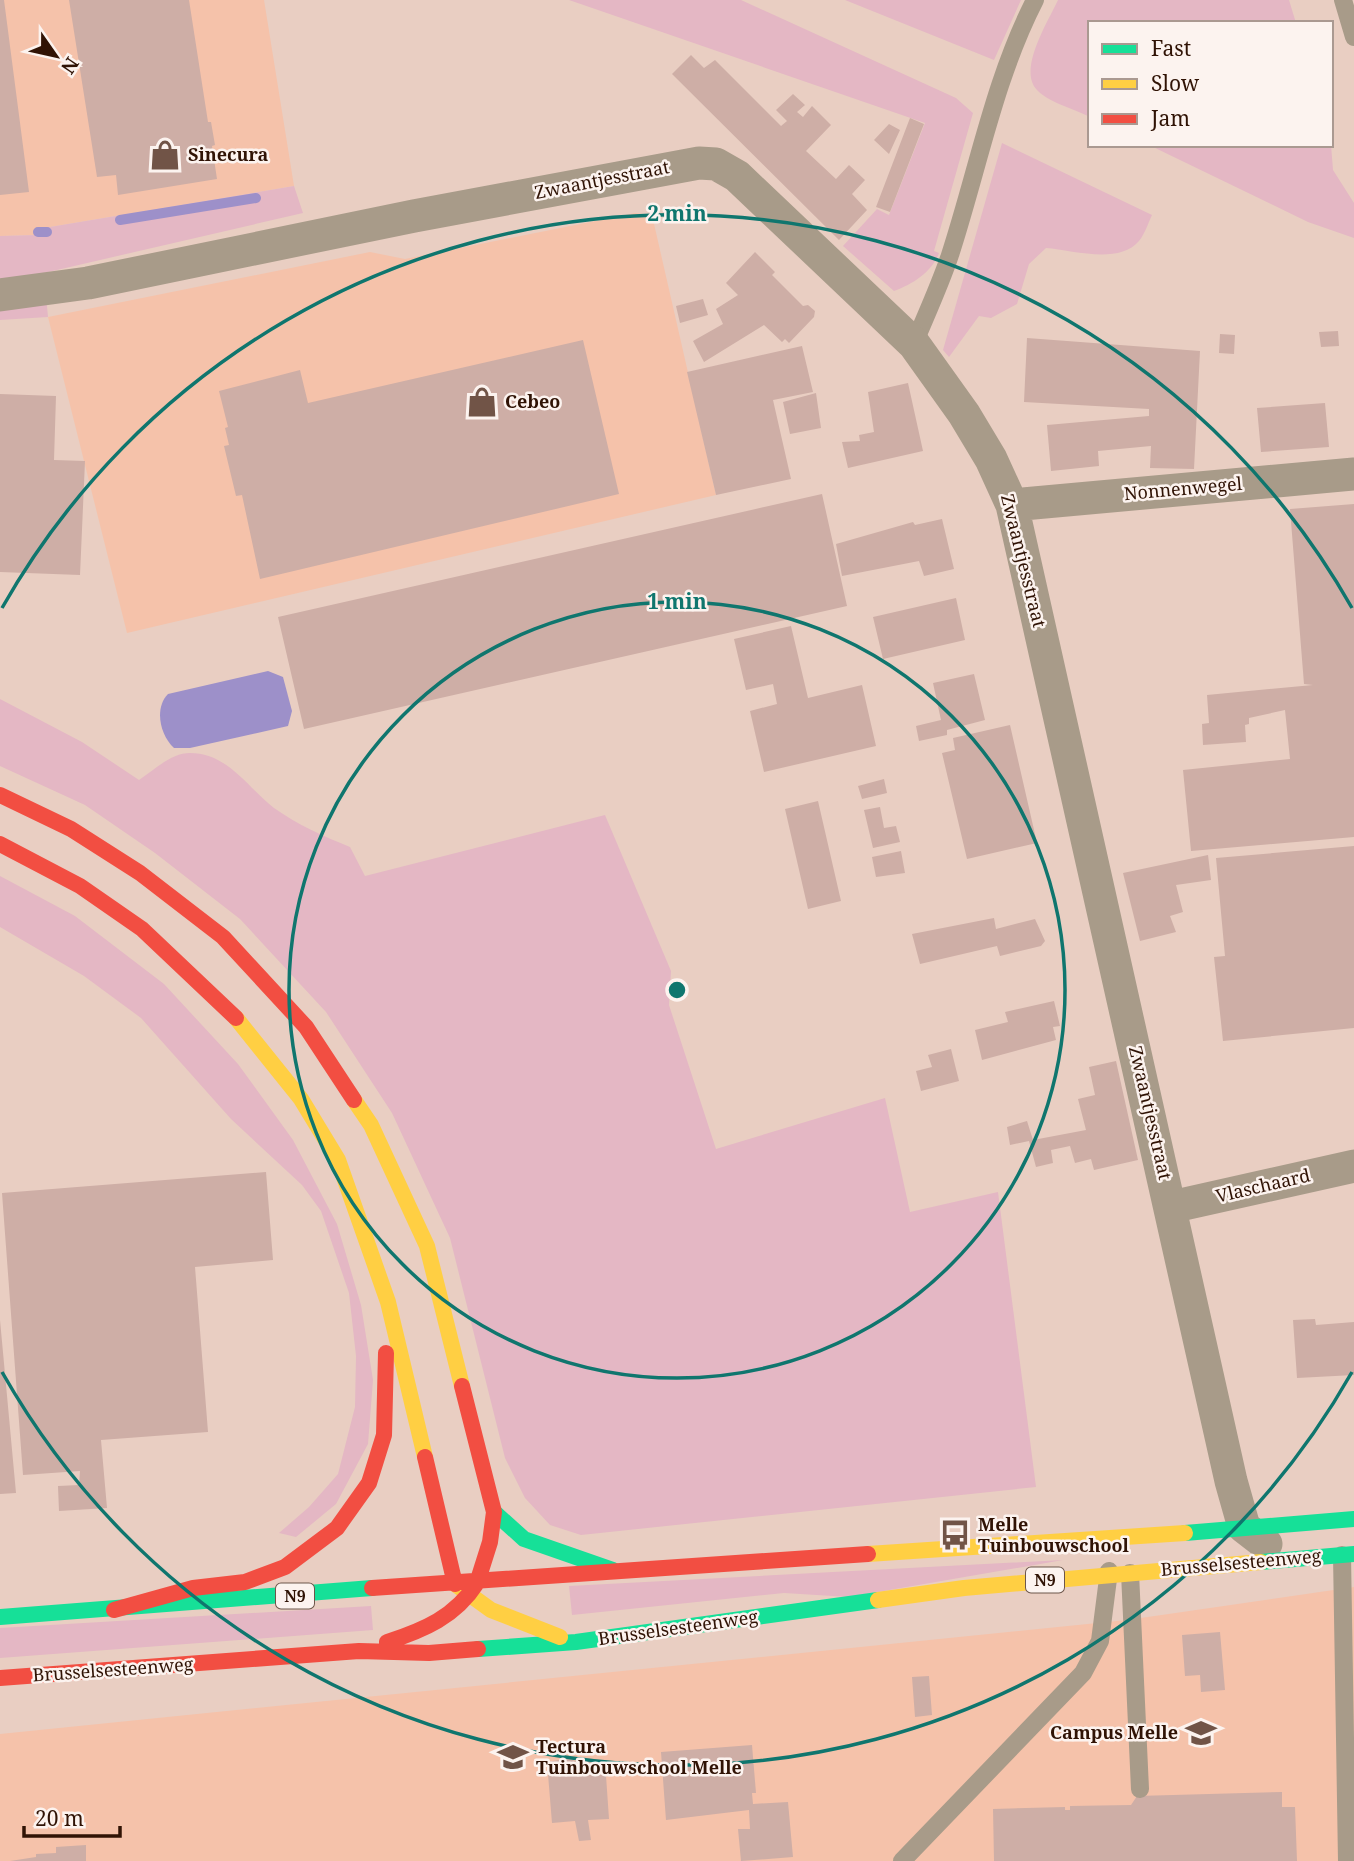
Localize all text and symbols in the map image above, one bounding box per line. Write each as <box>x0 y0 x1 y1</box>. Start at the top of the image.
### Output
north arrow <box>21 21 91 91</box>
legend <box>1088 21 1333 147</box>
text: Fast <box>1151 34 1191 62</box>
text: N <box>55 52 85 79</box>
text: Slow <box>1151 69 1200 97</box>
text: Jam <box>1150 104 1190 132</box>
shop icon: Sinecura <box>148 138 182 172</box>
place label: Sinecura <box>188 142 269 166</box>
street label: Zwaantjesstraat <box>532 154 671 204</box>
text: 2 min <box>647 199 707 227</box>
shop icon: Cebeo <box>465 385 499 419</box>
place label: Cebeo <box>505 389 560 413</box>
street label: Nonnenwegel <box>1123 471 1243 505</box>
street label: Zwaantjesstraat <box>996 492 1052 630</box>
text: 1 min <box>647 587 707 615</box>
centre of rings <box>665 978 689 1002</box>
street label: Zwaantjesstraat <box>1124 1043 1178 1182</box>
street label: Vlaschaard <box>1213 1163 1312 1208</box>
place label: Melle Tuinbouwschool <box>978 1512 1130 1557</box>
bus stop icon: Melle Tuinbouwschool <box>938 1518 972 1552</box>
street label: Brusselsesteenweg <box>1160 1543 1322 1581</box>
road number: N9 <box>1026 1568 1064 1592</box>
road number: N9 <box>276 1584 314 1608</box>
street label: Brusselsesteenweg <box>596 1604 760 1650</box>
street label: Brusselsesteenweg <box>32 1651 194 1687</box>
school or university icon: Campus Melle <box>1184 1716 1218 1750</box>
place label: Campus Melle <box>1050 1720 1178 1744</box>
place label: Tectura Tuinbouwschool Melle <box>536 1734 742 1779</box>
school or university icon: Tectura Tuinbouwschool Melle <box>496 1740 530 1774</box>
scale bar <box>24 1794 121 1838</box>
text: 20 m <box>35 1804 84 1832</box>

